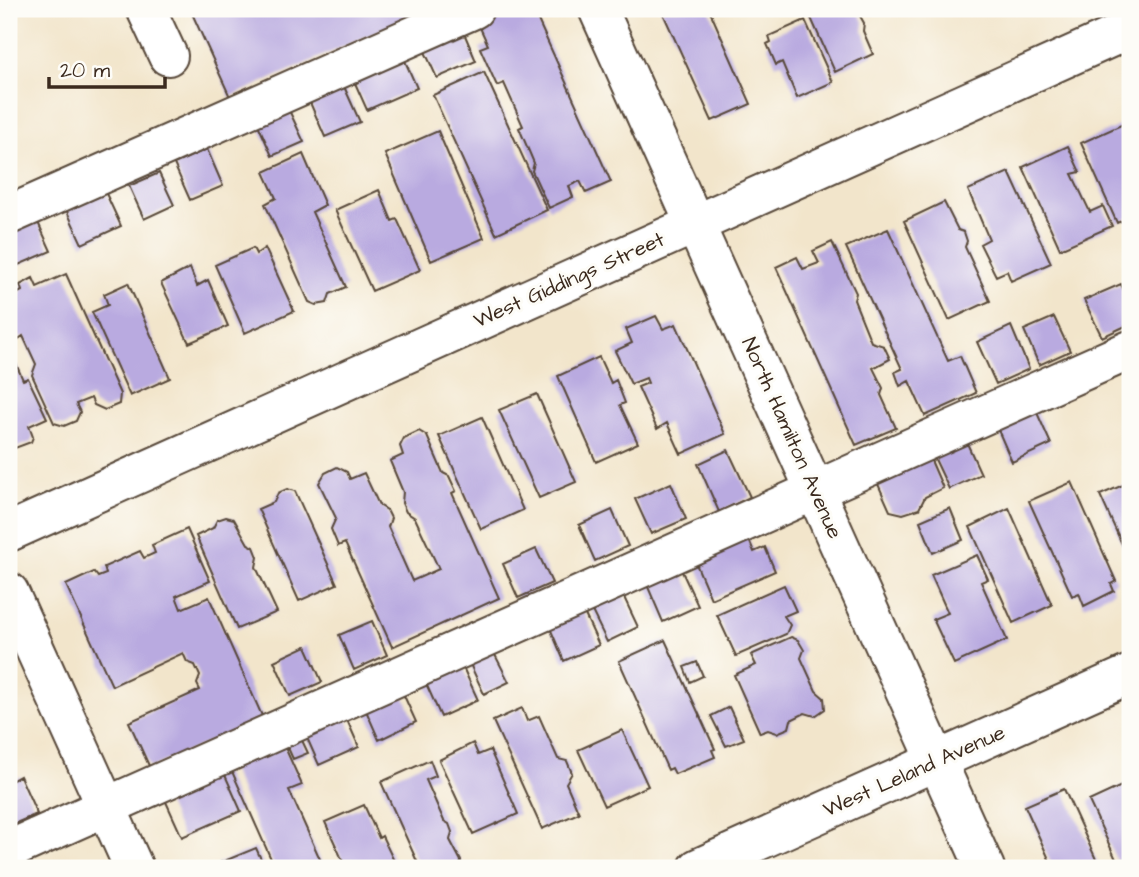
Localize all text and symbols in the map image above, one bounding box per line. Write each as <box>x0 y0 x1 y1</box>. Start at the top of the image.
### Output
scale bar <box>49 46 164 90</box>
text: 20 m <box>60 56 111 85</box>
street label: West Giddings Street <box>469 225 670 337</box>
street label: North Hamilton Avenue <box>735 333 849 543</box>
street label: West Leland Avenue <box>818 718 1010 824</box>

